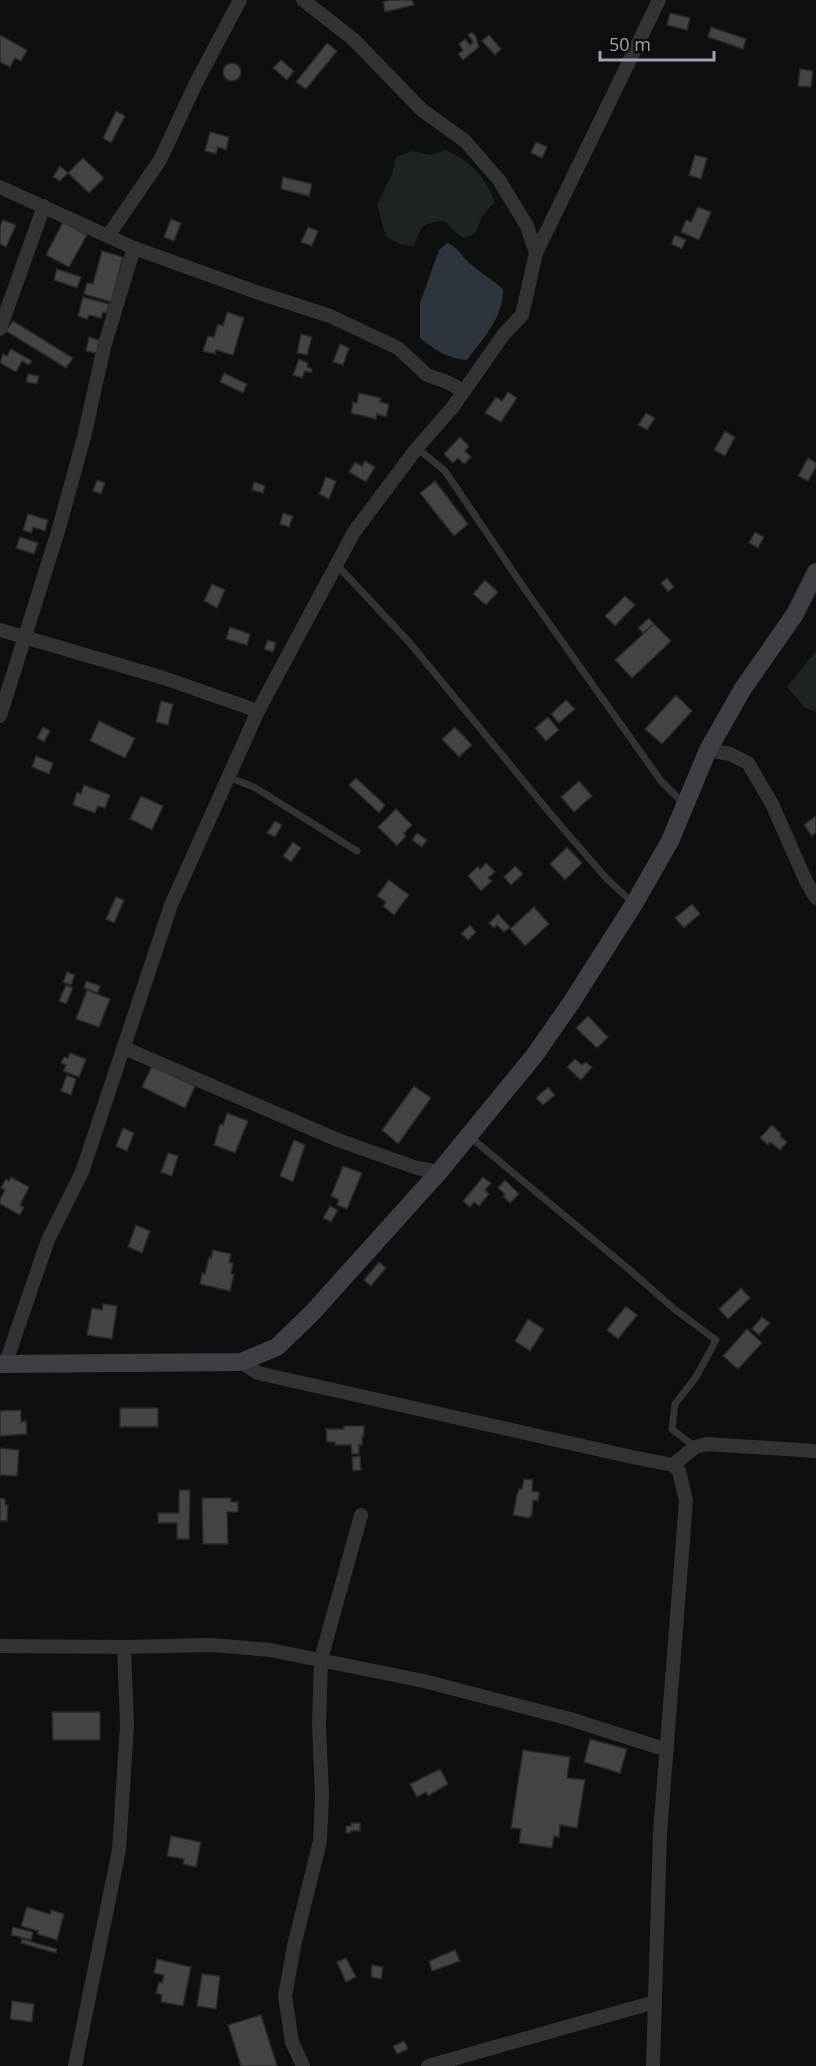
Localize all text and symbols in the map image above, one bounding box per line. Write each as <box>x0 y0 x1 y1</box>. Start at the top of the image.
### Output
scale bar <box>600 24 714 62</box>
text: 50 m <box>609 32 651 56</box>

